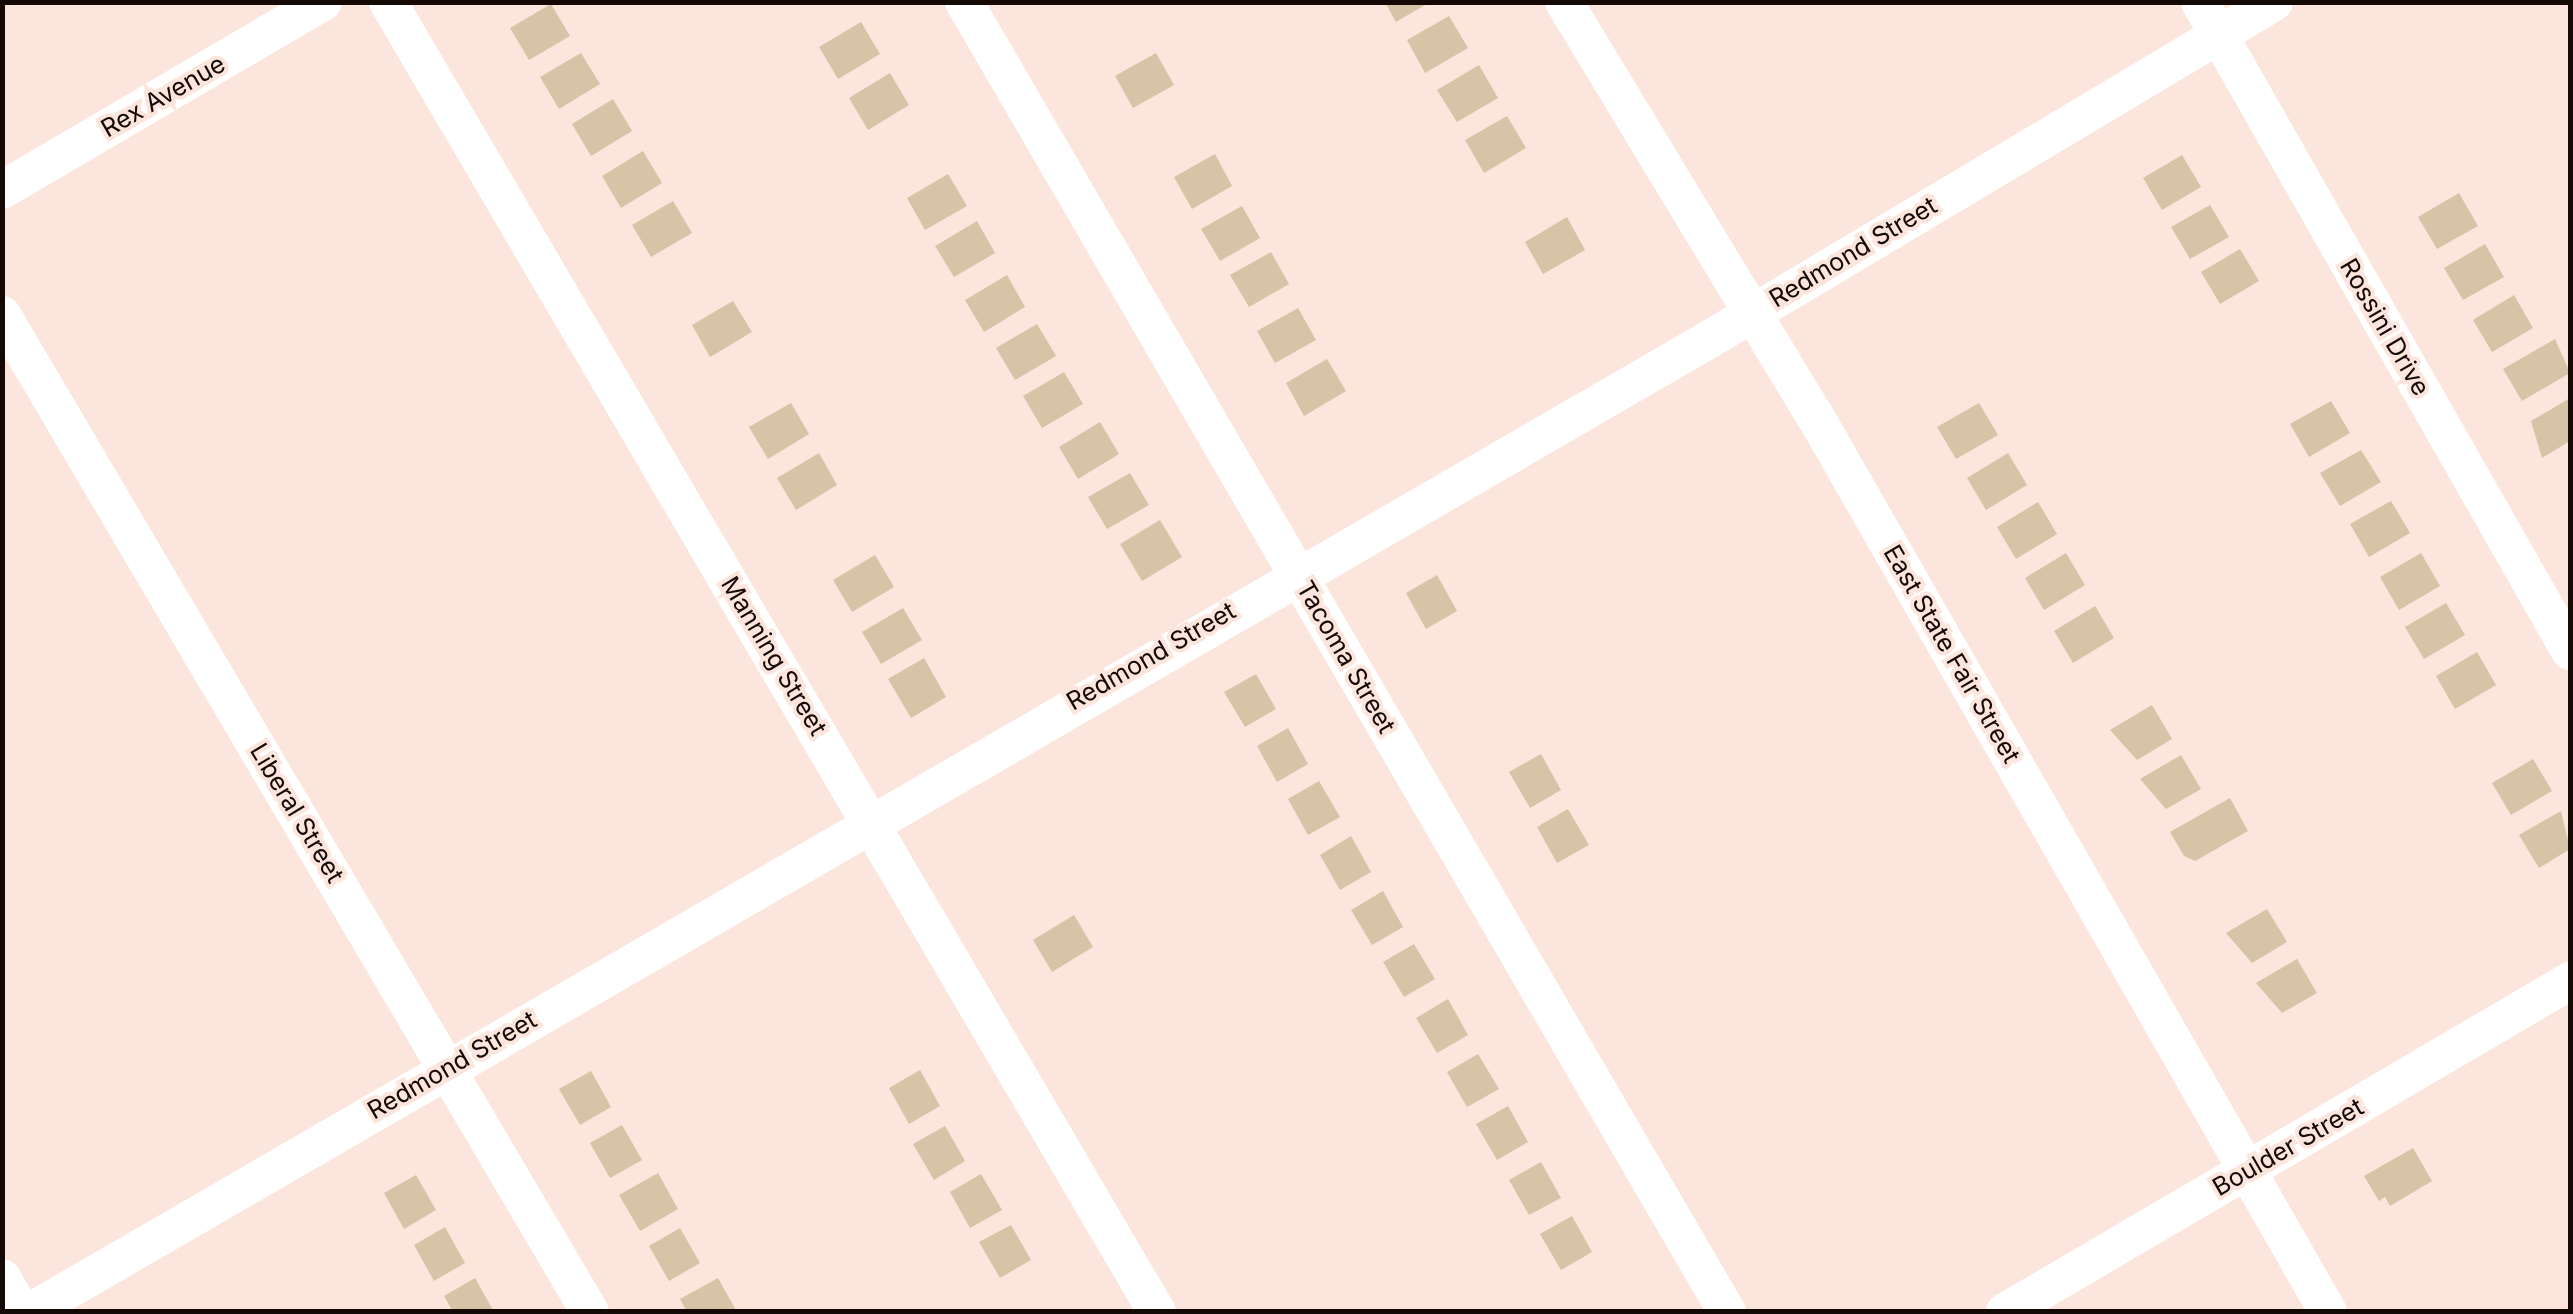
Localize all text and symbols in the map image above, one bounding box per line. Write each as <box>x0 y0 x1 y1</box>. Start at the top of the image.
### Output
street label: Rex Avenue <box>96 48 230 144</box>
street label: Redmond Street <box>1764 190 1942 314</box>
street label: Rossini Drive <box>2334 253 2436 401</box>
street label: East State Fair Street <box>1877 540 2027 768</box>
street label: Manning Street <box>715 571 833 741</box>
street label: Tacoma Street <box>1290 575 1402 739</box>
street label: Redmond Street <box>1061 595 1241 717</box>
street label: Liberal Street <box>244 738 350 888</box>
street label: Redmond Street <box>362 1004 542 1126</box>
street label: Boulder Street <box>2207 1092 2369 1202</box>

